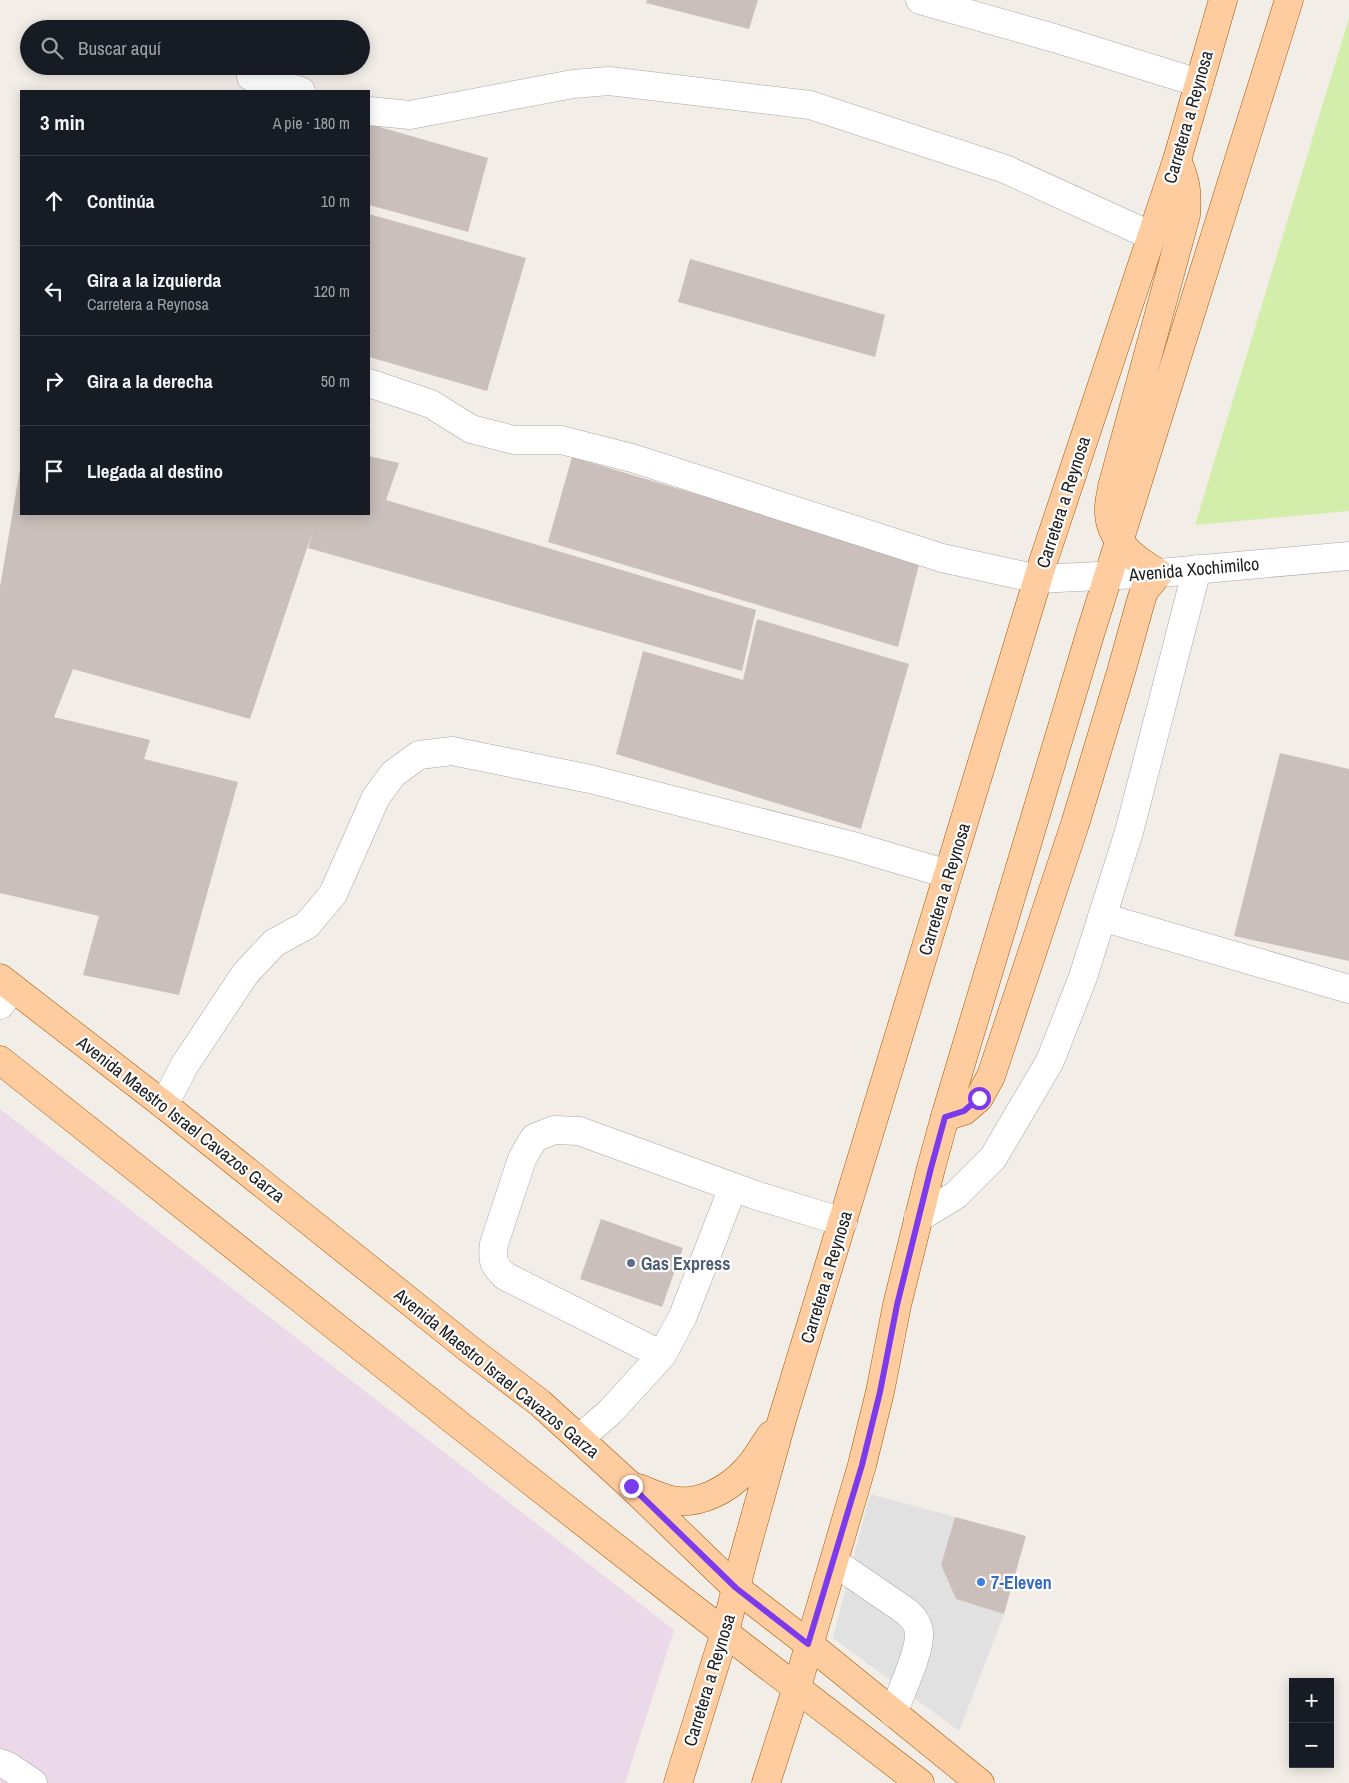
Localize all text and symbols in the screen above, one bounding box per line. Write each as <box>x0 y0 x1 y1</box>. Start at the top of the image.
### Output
search box <box>20 20 370 75</box>
icon: search <box>38 34 66 62</box>
text: Buscar aquí <box>78 35 161 61</box>
street label: Carretera a Reynosa <box>1157 48 1219 186</box>
text: 3 min <box>40 108 85 137</box>
text: A pie · 180 m <box>273 112 350 134</box>
icon: ahead <box>40 187 68 215</box>
text: Continúa <box>87 188 155 214</box>
text: 10 m <box>321 190 350 212</box>
text: Gira a la izquierda <box>87 267 221 293</box>
icon: left <box>40 277 68 305</box>
text: 120 m <box>314 280 350 302</box>
text: Carretera a Reynosa <box>87 293 209 315</box>
icon: right <box>40 367 68 395</box>
text: Gira a la derecha <box>87 368 213 394</box>
text: 50 m <box>321 370 350 392</box>
street label: Carretera a Reynosa <box>1030 433 1096 571</box>
icon: arrive <box>40 457 68 485</box>
text: Llegada al destino <box>87 458 223 484</box>
street label: Avenida Xochimilco <box>1127 551 1260 587</box>
street label: Carretera a Reynosa <box>912 820 976 958</box>
street label: Avenida Maestro Israel Cavazos Garza <box>71 1029 290 1208</box>
route start <box>968 1087 991 1110</box>
street label: Carretera a Reynosa <box>794 1208 858 1346</box>
place label: Gas Express <box>641 1251 730 1276</box>
marker: Gas Express <box>625 1257 637 1269</box>
street label: Avenida Maestro Israel Cavazos Garza <box>388 1282 605 1464</box>
route end <box>620 1475 643 1498</box>
place label: 7-Eleven <box>991 1570 1052 1595</box>
marker: 7-Eleven <box>975 1576 987 1588</box>
street label: Carretera a Reynosa <box>677 1611 741 1749</box>
map controls <box>1289 1678 1334 1768</box>
button: + <box>1289 1678 1334 1723</box>
button: − <box>1289 1723 1334 1768</box>

